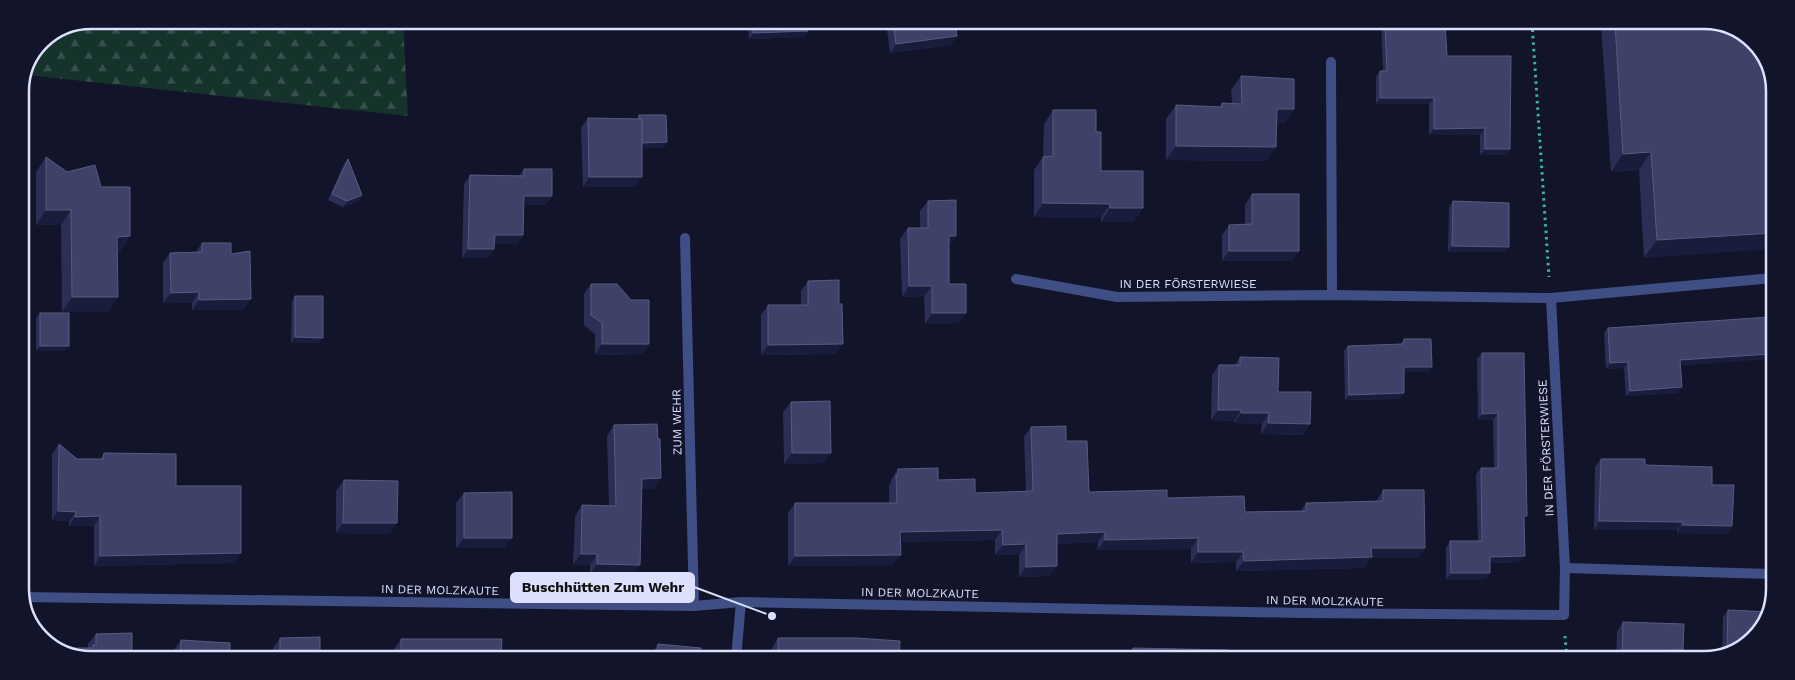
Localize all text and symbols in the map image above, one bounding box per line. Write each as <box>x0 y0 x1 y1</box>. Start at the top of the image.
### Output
street label: IN DER FÖRSTERWIESE <box>1119 277 1257 291</box>
street label: IN DER FÖRSTERWIESE <box>1535 379 1557 517</box>
street label: ZUM WEHR <box>669 389 685 455</box>
callout: Buschhütten Zum Wehr <box>511 573 694 602</box>
text: Buschhütten Zum Wehr <box>522 579 684 595</box>
street label: IN DER MOLZKAUTE <box>381 582 499 598</box>
street label: IN DER MOLZKAUTE <box>861 585 979 601</box>
street label: IN DER MOLZKAUTE <box>1266 593 1384 609</box>

